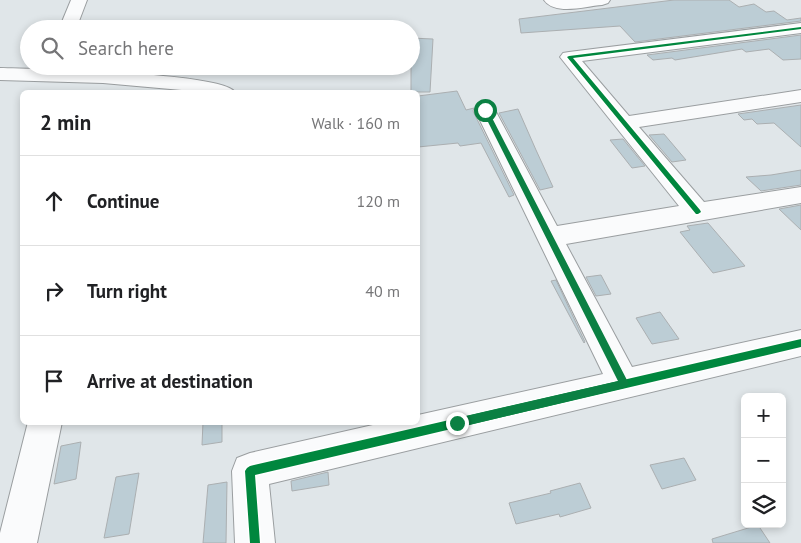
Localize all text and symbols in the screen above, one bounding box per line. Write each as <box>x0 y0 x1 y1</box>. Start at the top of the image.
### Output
search box <box>20 20 420 75</box>
icon: search <box>38 34 66 62</box>
text: Search here <box>78 36 174 60</box>
route start <box>474 99 497 122</box>
text: 2 min <box>40 109 91 136</box>
text: Walk · 160 m <box>311 113 400 133</box>
icon: ahead <box>40 187 68 215</box>
text: Continue <box>87 189 159 213</box>
text: 120 m <box>357 191 400 211</box>
icon: right <box>40 277 68 305</box>
text: Turn right <box>87 279 167 303</box>
text: 40 m <box>365 281 400 301</box>
icon: arrive <box>40 367 68 395</box>
text: Arrive at destination <box>87 369 253 393</box>
map controls <box>741 393 786 528</box>
button: + <box>741 393 786 438</box>
route end <box>446 412 469 435</box>
button: − <box>741 438 786 483</box>
button: layers <box>741 483 786 528</box>

